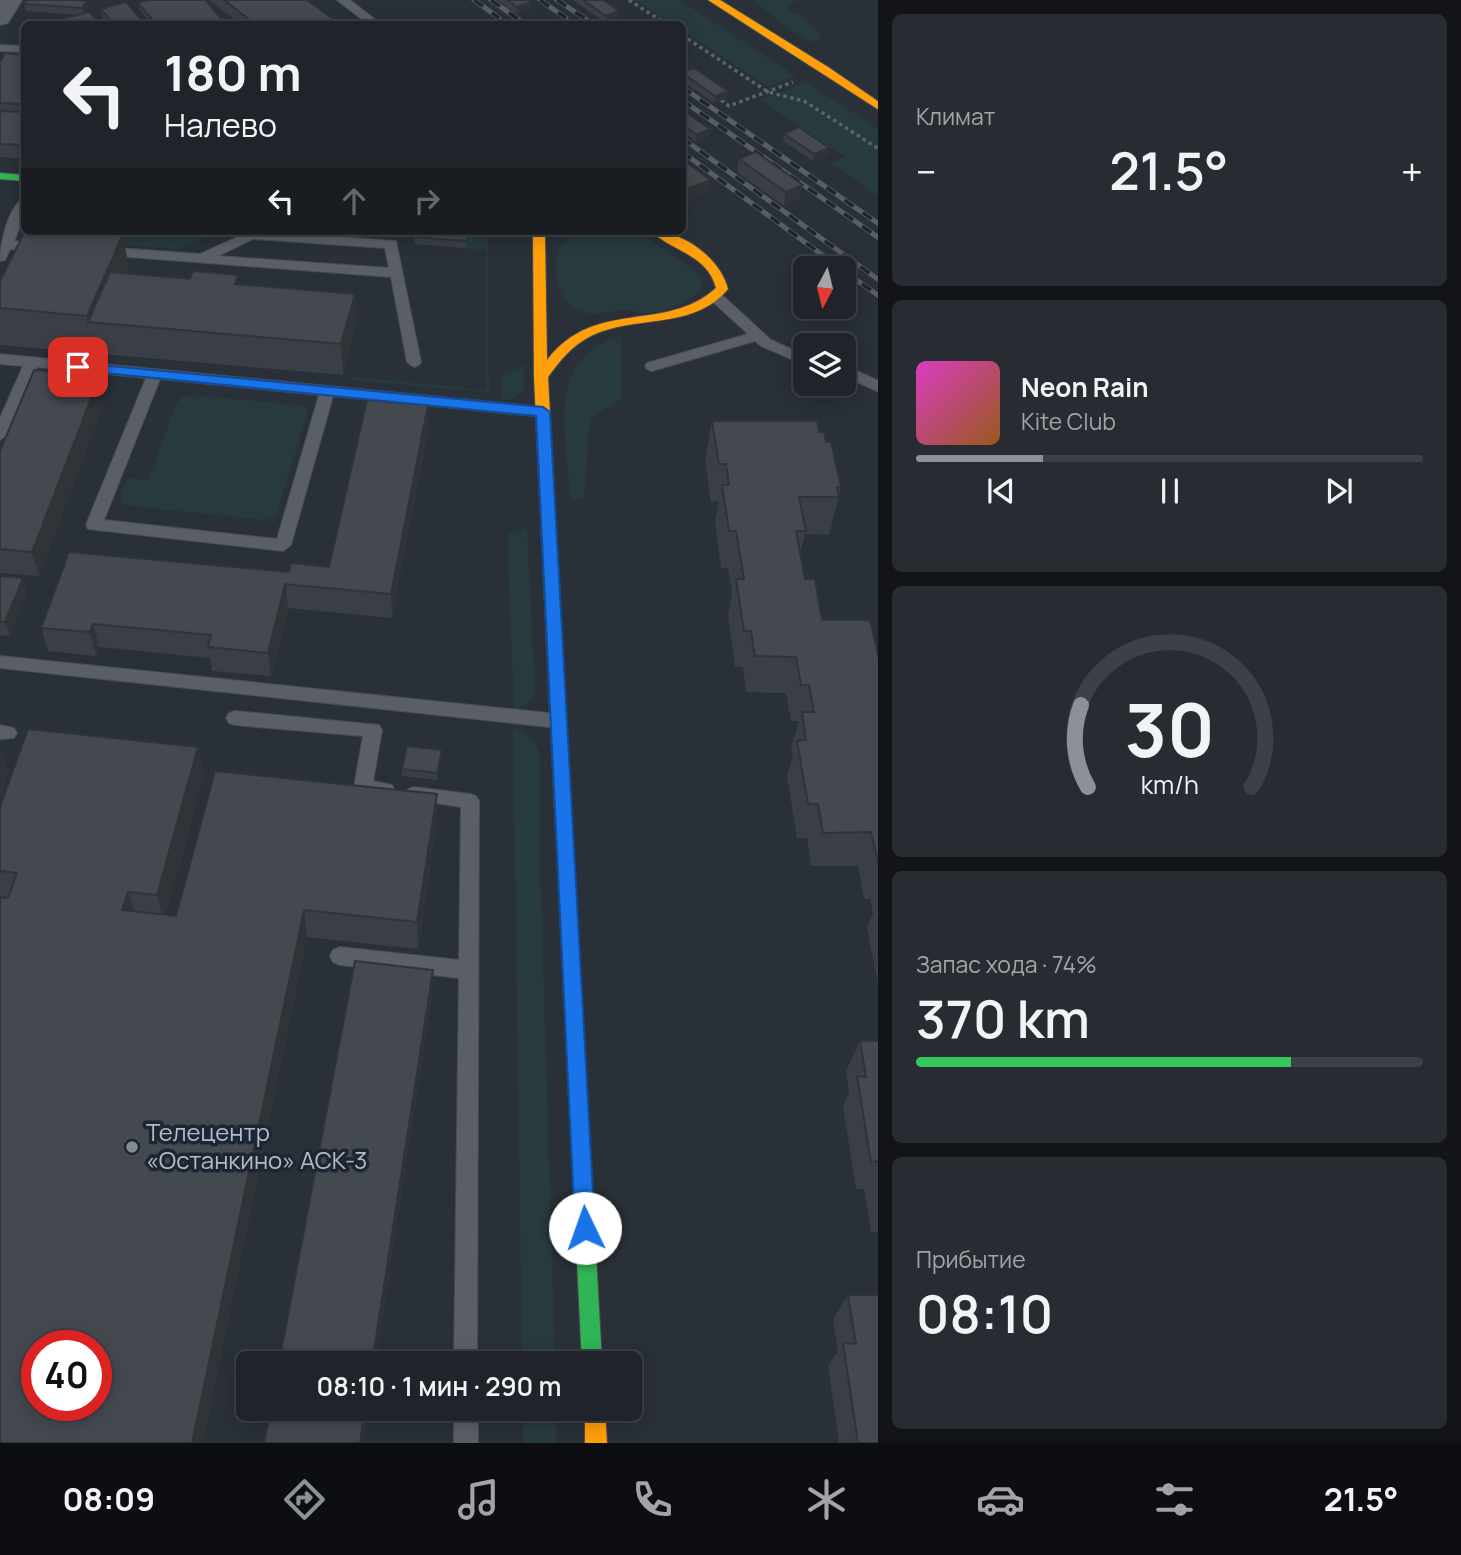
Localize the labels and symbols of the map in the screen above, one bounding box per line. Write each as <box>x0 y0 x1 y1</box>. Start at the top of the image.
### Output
north arrow <box>793 256 856 318</box>
pin <box>48 337 108 397</box>
place label: Телецентр «Останкино» АСК-3 <box>146 1115 367 1176</box>
marker: Телецентр «Останкино» АСК-3 <box>124 1139 140 1155</box>
position arrow <box>548 1191 622 1265</box>
speed limit sign: 40 <box>21 1330 112 1421</box>

